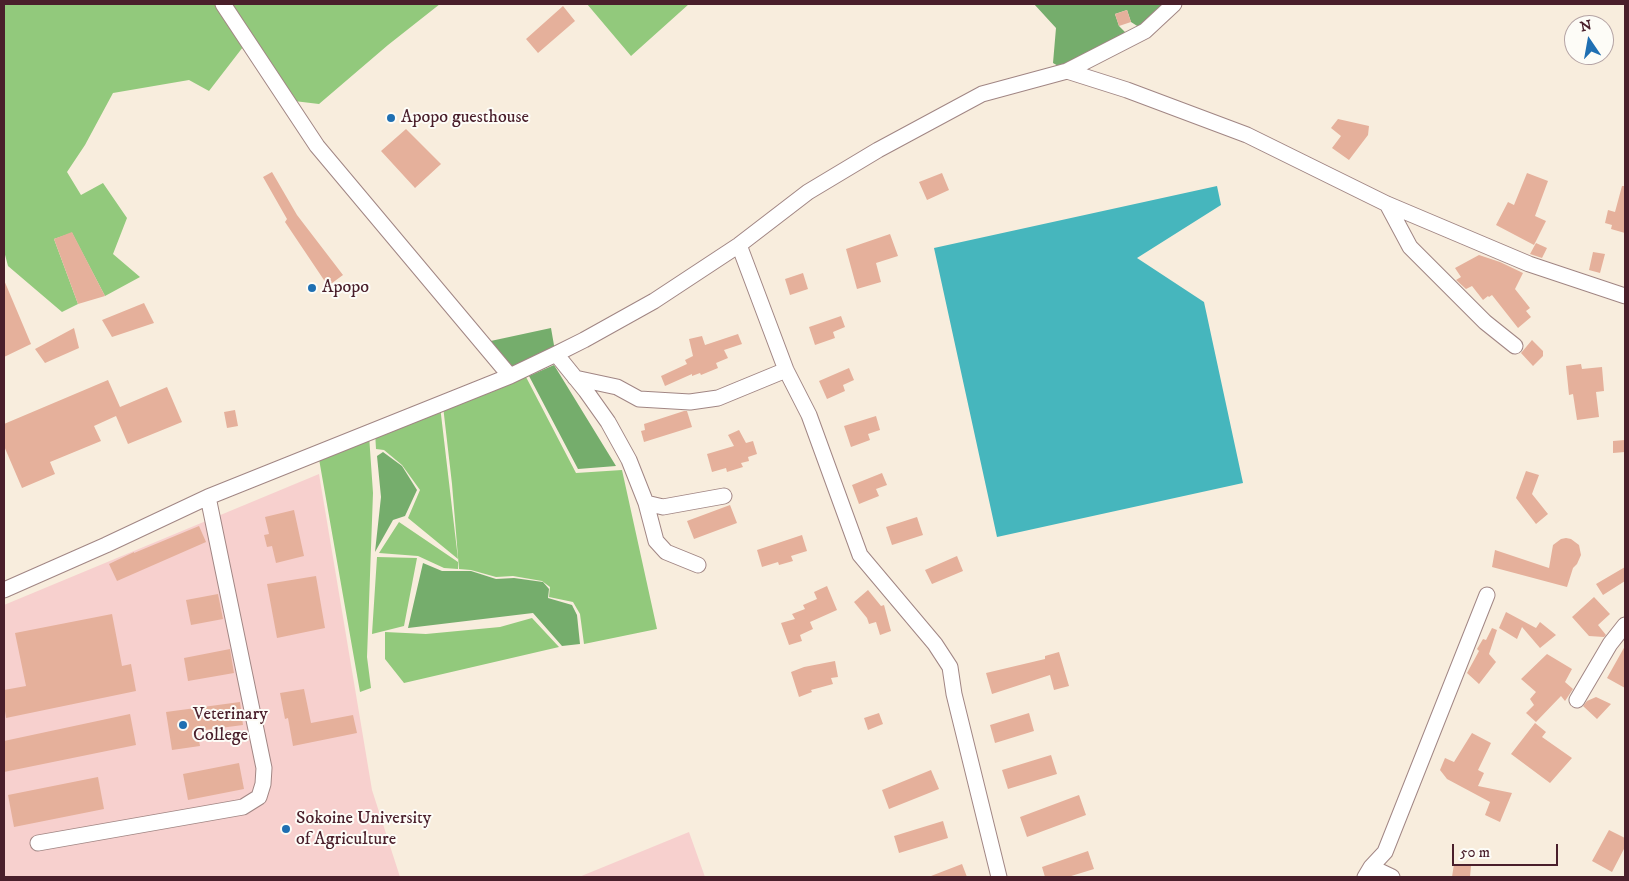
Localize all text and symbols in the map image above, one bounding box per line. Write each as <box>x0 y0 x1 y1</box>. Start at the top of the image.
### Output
north arrow <box>1564 15 1614 65</box>
text: N <box>1579 16 1594 36</box>
place label: Apopo guesthouse <box>401 107 529 129</box>
marker: Apopo guesthouse <box>385 112 397 124</box>
place label: Apopo <box>322 277 369 299</box>
marker: Apopo <box>306 282 318 294</box>
place label: Veterinary College <box>193 704 268 746</box>
marker: Veterinary College <box>177 719 189 731</box>
place label: Sokoine University of Agriculture <box>296 808 431 851</box>
marker: Sokoine University of Agriculture <box>280 823 292 835</box>
scale bar <box>1454 834 1560 866</box>
text: 50 m <box>1460 843 1490 862</box>

